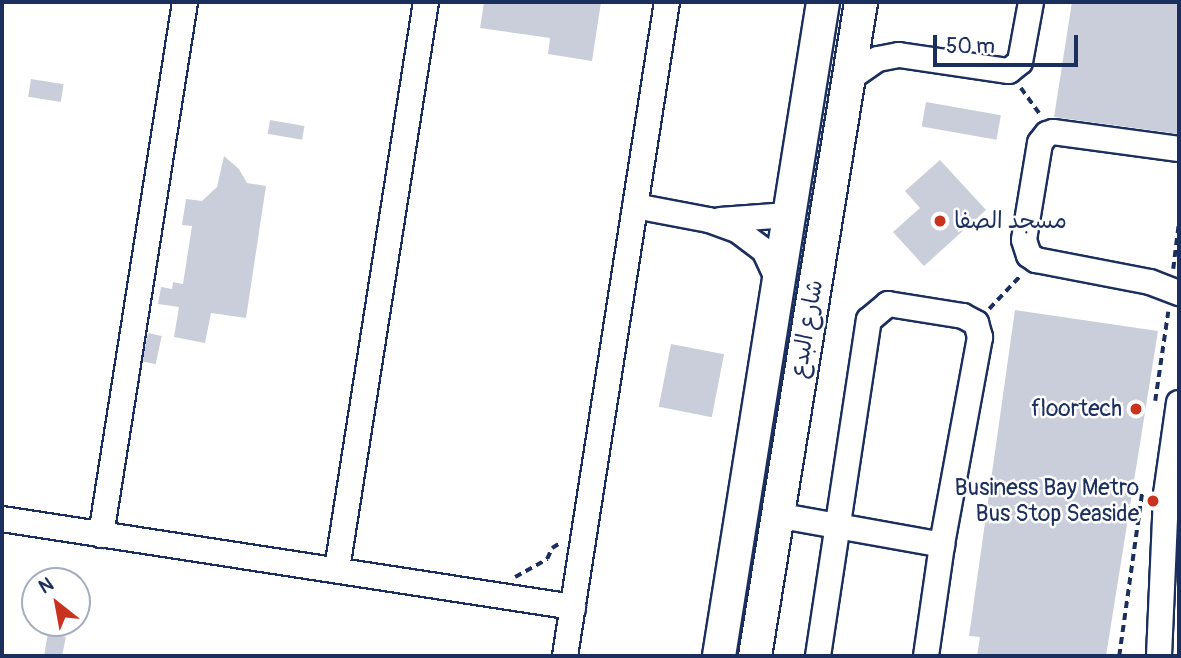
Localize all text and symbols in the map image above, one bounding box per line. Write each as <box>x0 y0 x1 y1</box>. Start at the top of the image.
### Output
scale bar <box>936 21 1081 65</box>
text: 50 m <box>946 33 995 60</box>
place label: مسجد الصفا <box>954 207 1067 235</box>
marker: مسجد الصفا <box>932 213 948 229</box>
street label: شارع البدع <box>785 278 829 380</box>
place label: floortech <box>1031 395 1122 423</box>
marker: floortech <box>1128 401 1144 417</box>
place label: Business Bay Metro Bus Stop Seaside <box>955 474 1139 528</box>
marker: Business Bay Metro Bus Stop Seaside <box>1145 493 1161 509</box>
north arrow <box>21 567 91 637</box>
text: N <box>35 572 58 599</box>

